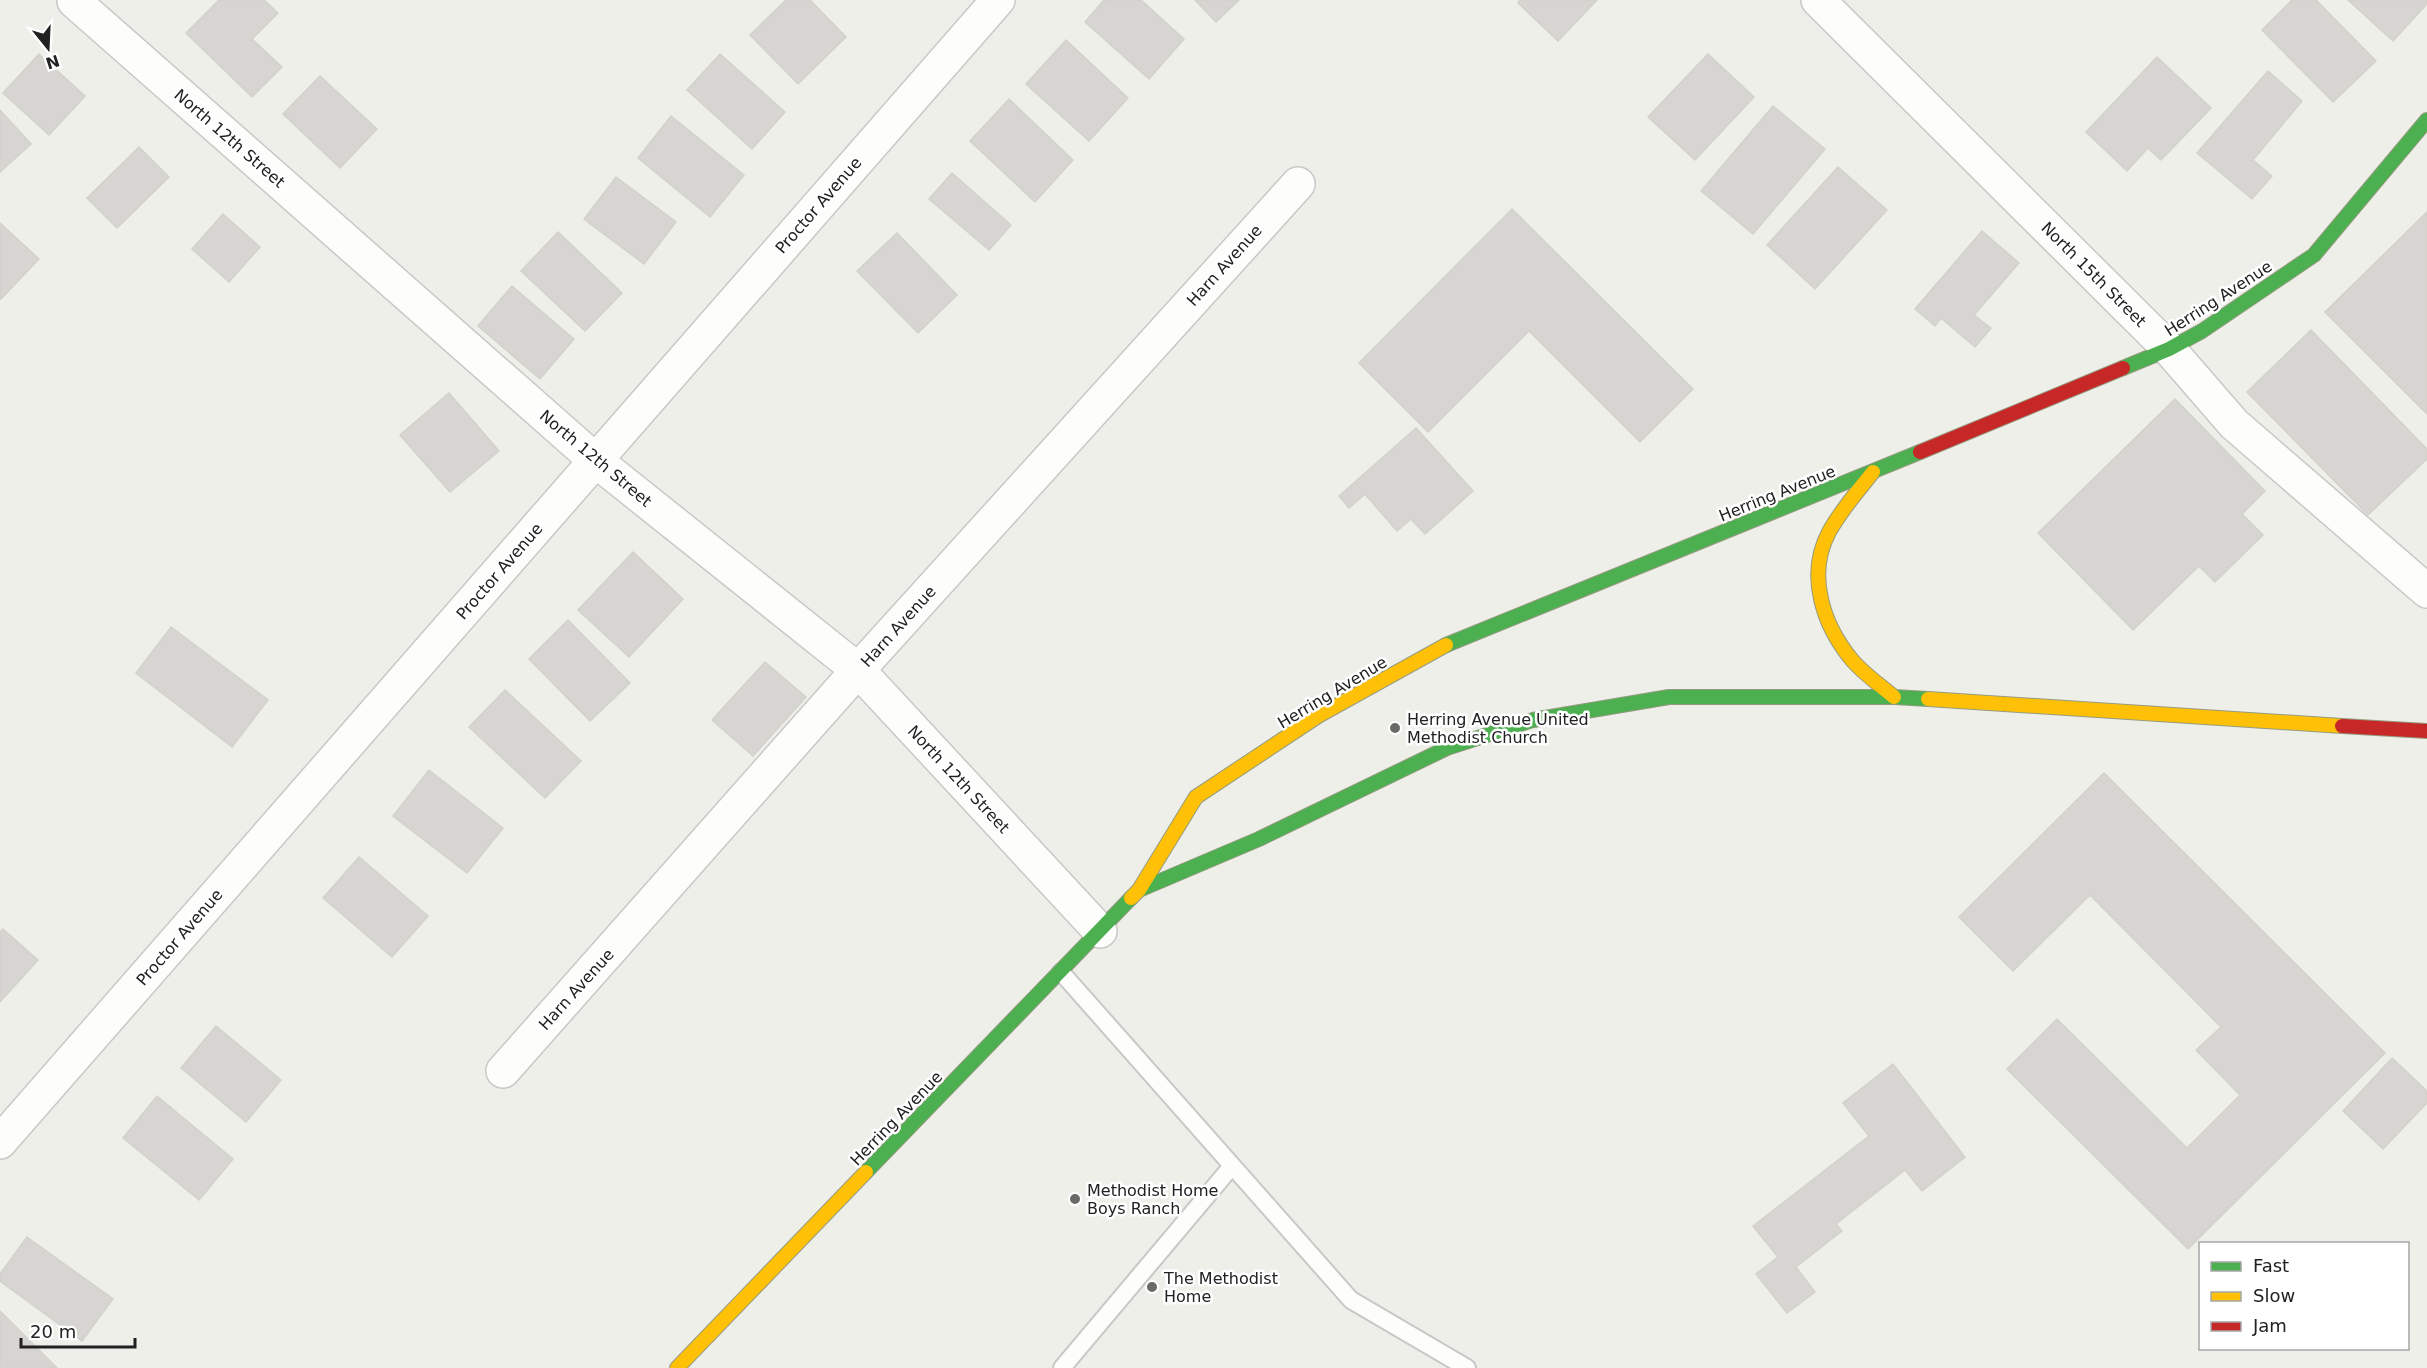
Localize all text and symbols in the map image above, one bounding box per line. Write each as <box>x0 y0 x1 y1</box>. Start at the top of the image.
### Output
north arrow <box>18 18 78 78</box>
text: N <box>43 51 62 73</box>
street label: North 12th Street <box>170 85 289 192</box>
street label: Proctor Avenue <box>771 153 865 257</box>
street label: North 15th Street <box>2037 218 2150 331</box>
street label: Harn Avenue <box>1183 221 1266 310</box>
street label: Herring Avenue <box>2161 257 2275 340</box>
street label: North 12th Street <box>536 406 656 511</box>
street label: Herring Avenue <box>1716 461 1838 526</box>
street label: Proctor Avenue <box>452 519 546 623</box>
street label: Harn Avenue <box>857 582 940 671</box>
street label: Herring Avenue <box>1274 652 1390 733</box>
place label: Herring Avenue United Methodist Church <box>1407 710 1589 747</box>
marker: Herring Avenue United Methodist Church <box>1388 721 1402 735</box>
street label: North 12th Street <box>904 722 1013 837</box>
street label: Proctor Avenue <box>132 885 226 989</box>
street label: Harn Avenue <box>535 945 618 1034</box>
street label: Herring Avenue <box>846 1067 946 1170</box>
place label: Methodist Home Boys Ranch <box>1087 1181 1218 1218</box>
marker: Methodist Home Boys Ranch <box>1068 1192 1082 1206</box>
legend <box>2199 1242 2409 1350</box>
text: Fast <box>2253 1255 2289 1276</box>
place label: The Methodist Home <box>1163 1269 1278 1306</box>
marker: The Methodist Home <box>1145 1280 1159 1294</box>
text: Slow <box>2253 1285 2295 1306</box>
scale bar <box>21 1311 135 1349</box>
text: Jam <box>2252 1315 2287 1336</box>
text: 20 m <box>30 1321 76 1342</box>

